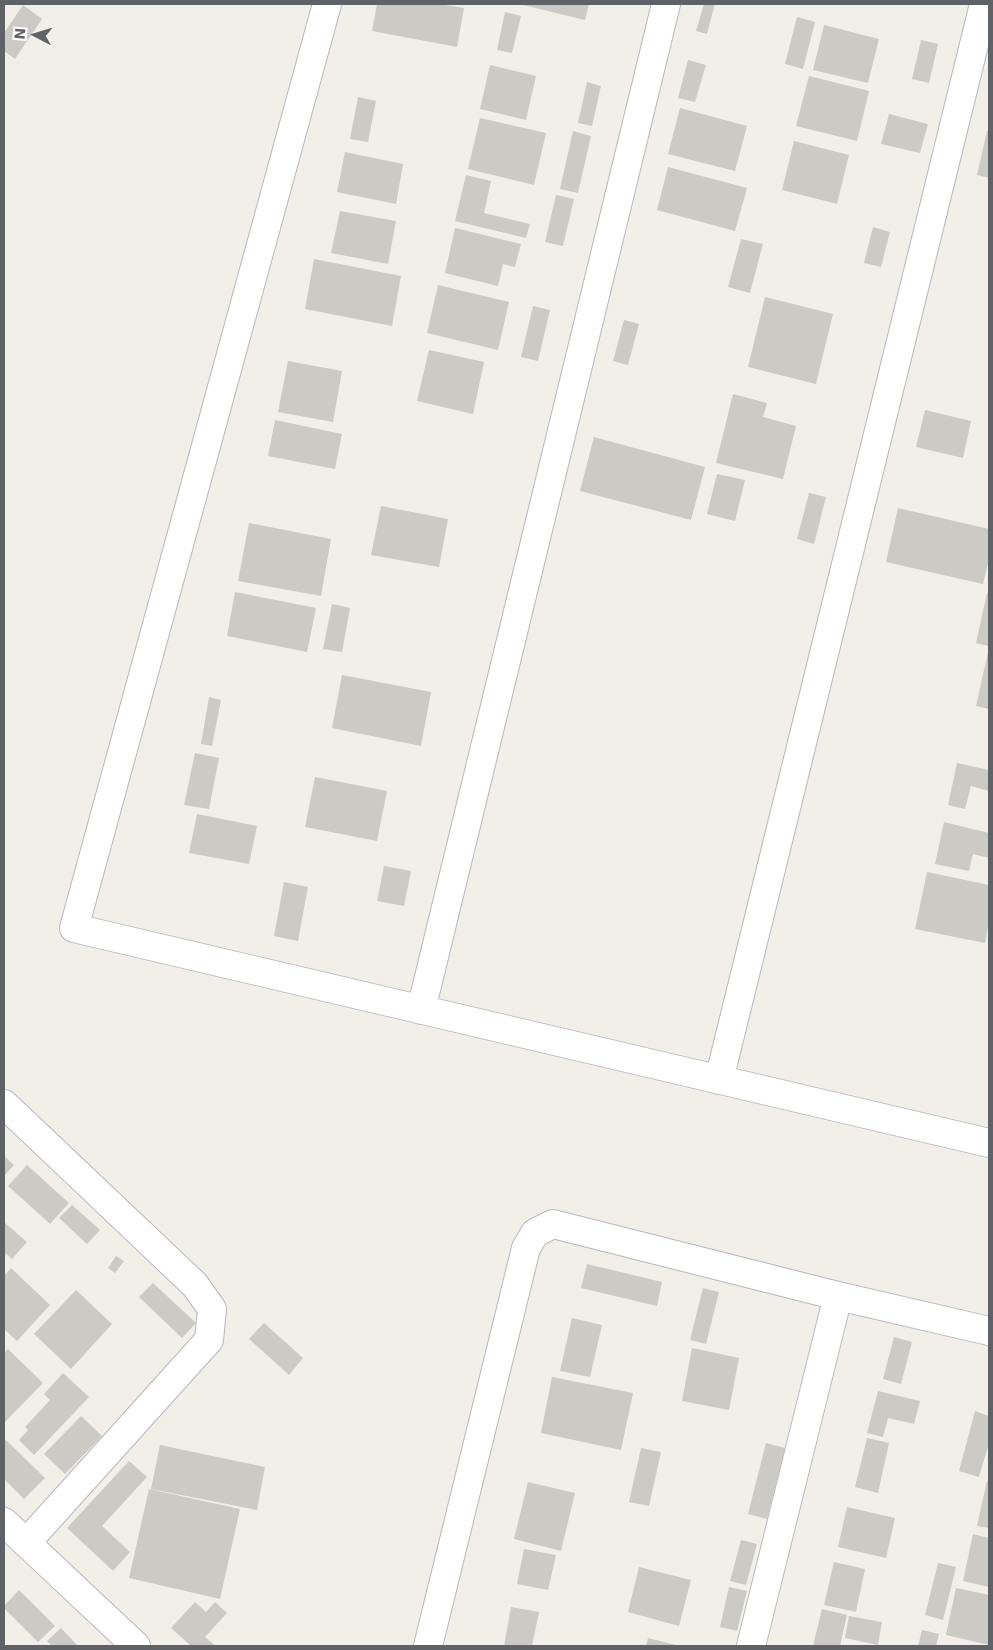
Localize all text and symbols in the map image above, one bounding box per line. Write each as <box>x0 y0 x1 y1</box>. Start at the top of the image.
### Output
north arrow <box>10 10 60 60</box>
text: N <box>12 27 29 40</box>

